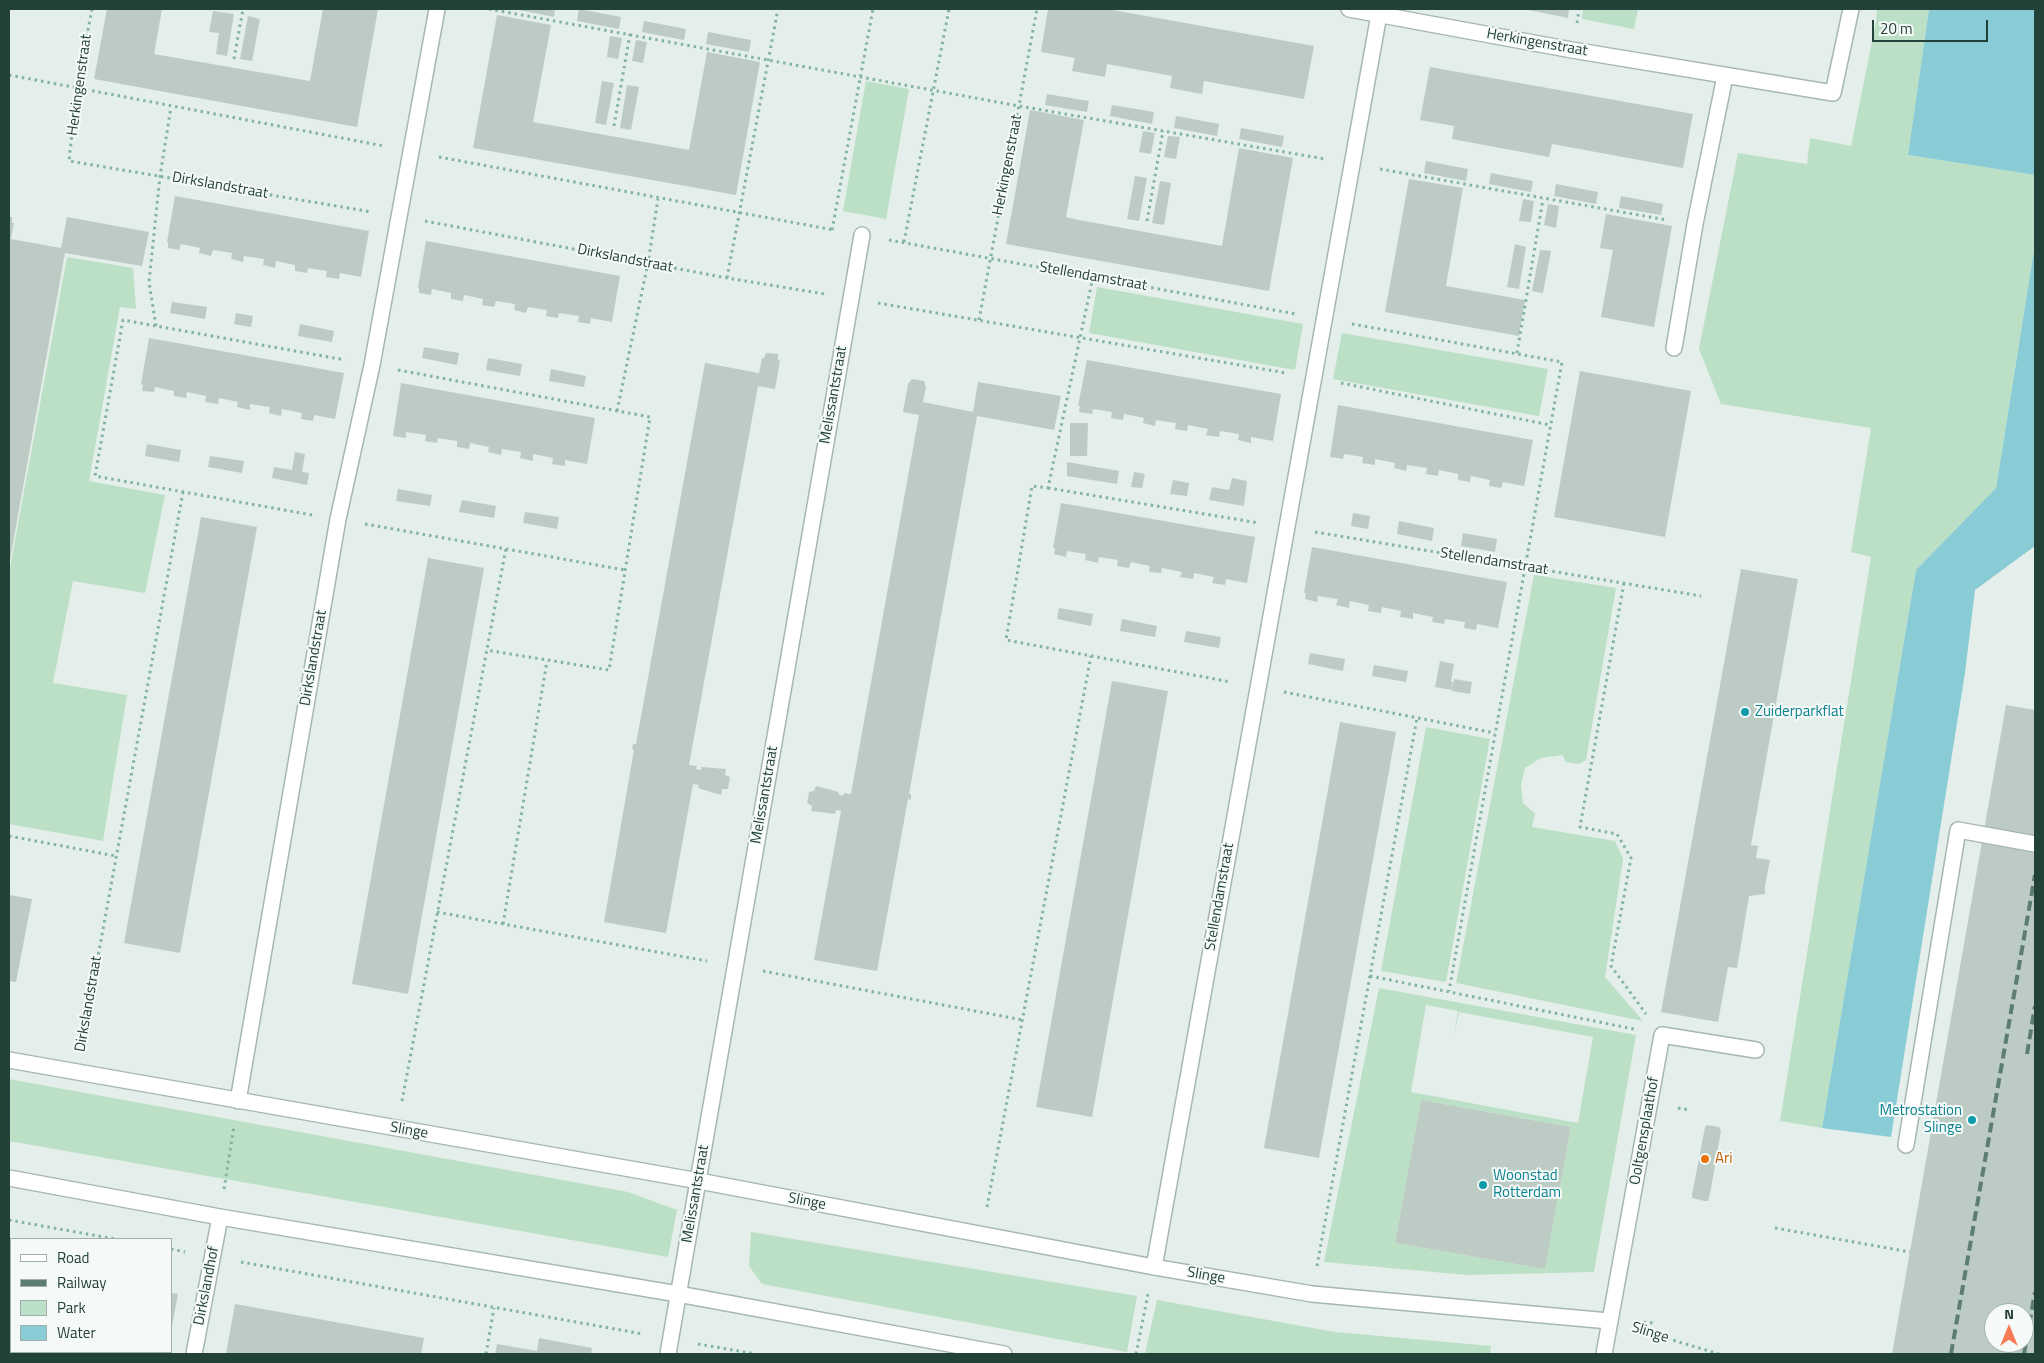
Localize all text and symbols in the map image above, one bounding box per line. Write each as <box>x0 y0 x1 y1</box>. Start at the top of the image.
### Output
scale bar <box>1874 10 1990 42</box>
text: 20 m <box>1880 17 1913 40</box>
street label: Herkingenstraat <box>1485 25 1589 61</box>
street label: Herkingenstraat <box>64 33 96 137</box>
street label: Herkingenstraat <box>989 113 1027 217</box>
street label: Dirkslandstraat <box>171 169 269 203</box>
street label: Dirkslandstraat <box>576 241 674 277</box>
street label: Stellendamstraat <box>1038 259 1148 295</box>
street label: Melissantstraat <box>817 345 851 445</box>
street label: Stellendamstraat <box>1439 545 1549 579</box>
street label: Dirkslandstraat <box>297 609 331 707</box>
place label: Zuiderparkflat <box>1755 703 1844 721</box>
marker: Zuiderparkflat <box>1739 706 1751 718</box>
street label: Melissantstraat <box>748 745 782 845</box>
street label: Stellendamstraat <box>1202 842 1238 952</box>
street label: Dirkslandstraat <box>72 955 106 1053</box>
street label: Ooltgensplaathof <box>1627 1076 1663 1186</box>
place label: Metrostation Slinge <box>1879 1102 1962 1137</box>
marker: Metrostation Slinge <box>1966 1114 1978 1126</box>
street label: Slinge <box>389 1119 429 1143</box>
street label: Melissantstraat <box>679 1144 713 1244</box>
place label: Ari <box>1715 1150 1732 1168</box>
marker: Ari <box>1699 1153 1711 1165</box>
place label: Woonstad Rotterdam <box>1493 1167 1561 1202</box>
marker: Woonstad Rotterdam <box>1477 1179 1489 1191</box>
street label: Slinge <box>787 1190 827 1214</box>
legend <box>10 1238 172 1353</box>
street label: Dirkslandhof <box>191 1245 223 1327</box>
text: Road <box>57 1246 89 1269</box>
street label: Slinge <box>1186 1264 1226 1288</box>
text: Railway <box>57 1271 107 1294</box>
text: Park <box>57 1296 86 1319</box>
north arrow <box>1984 1303 2034 1353</box>
text: N <box>2004 1303 2014 1324</box>
street label: Slinge <box>1629 1319 1671 1347</box>
text: Water <box>57 1321 96 1344</box>

